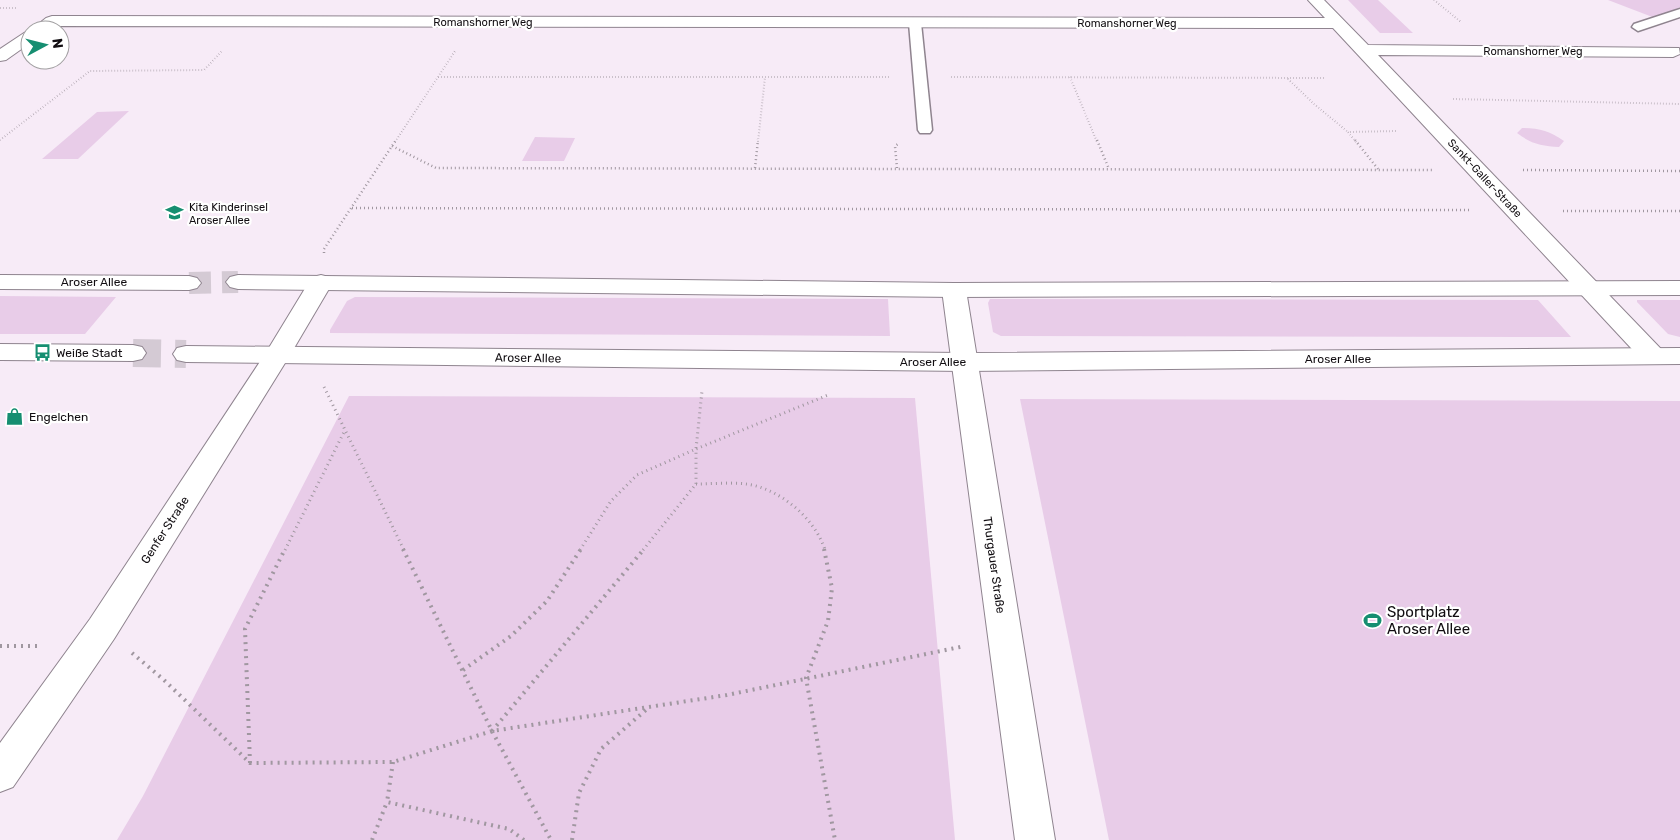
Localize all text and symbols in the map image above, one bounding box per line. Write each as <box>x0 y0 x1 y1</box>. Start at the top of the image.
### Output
street label: Romanshorner Weg <box>433 16 533 29</box>
street label: Romanshorner Weg <box>1077 17 1177 30</box>
north arrow <box>20 20 70 70</box>
text: N <box>48 37 66 50</box>
street label: Romanshorner Weg <box>1483 45 1583 58</box>
street label: Sankt-Galler-Straße <box>1445 136 1524 220</box>
place label: Kita Kinderinsel Aroser Allee <box>189 201 268 227</box>
school or university icon: Kita Kinderinsel Aroser Allee <box>165 203 185 223</box>
street label: Aroser Allee <box>61 275 127 289</box>
bus stop icon: Weiße Stadt <box>32 343 52 363</box>
place label: Weiße Stadt <box>56 346 123 360</box>
street label: Aroser Allee <box>495 350 562 366</box>
street label: Aroser Allee <box>1305 352 1371 366</box>
street label: Aroser Allee <box>900 355 966 369</box>
shop icon: Engelchen <box>5 407 25 427</box>
place label: Engelchen <box>29 410 88 424</box>
street label: Genfer Straße <box>138 493 192 566</box>
street label: Thurgauer Straße <box>980 516 1008 615</box>
place label: Sportplatz Aroser Allee <box>1387 603 1470 638</box>
sports icon: Sportplatz Aroser Allee <box>1363 611 1383 631</box>

